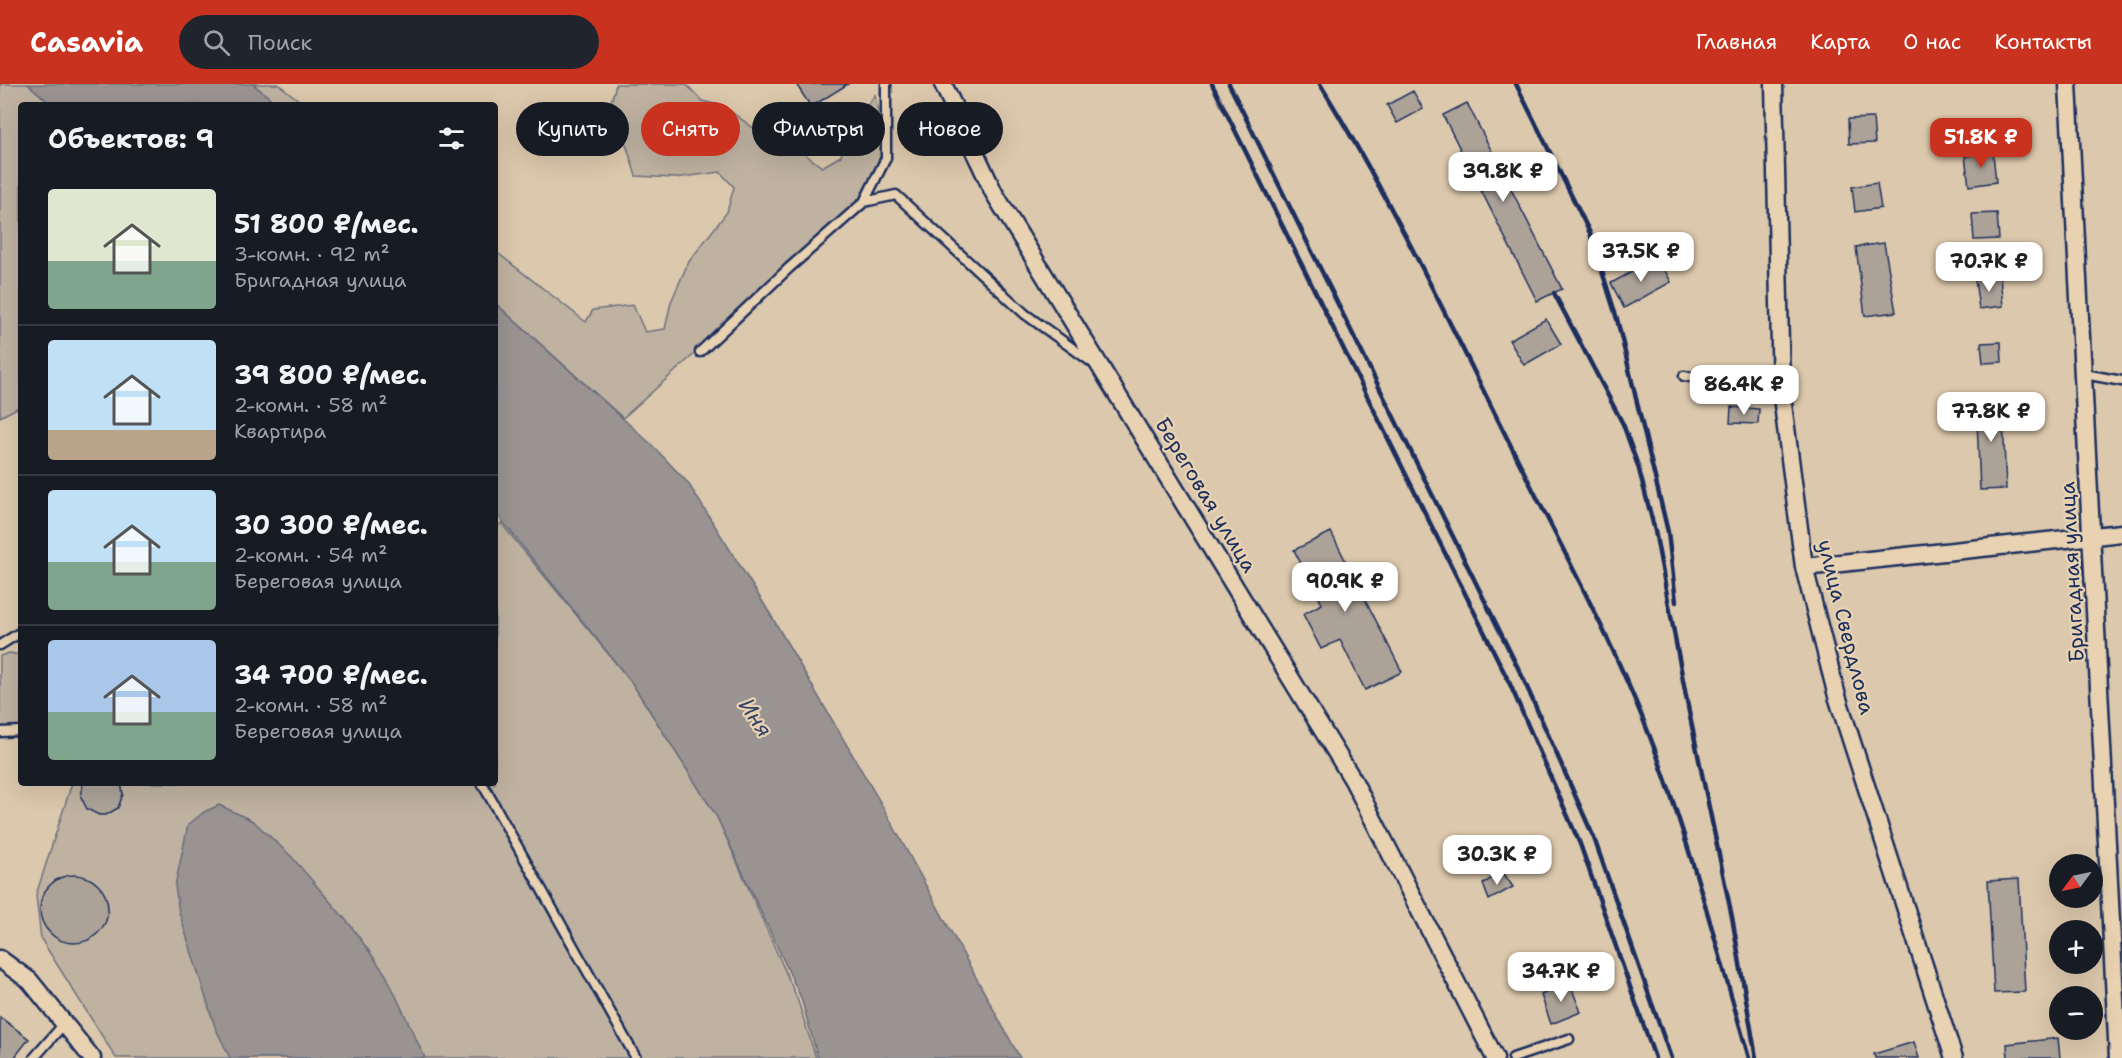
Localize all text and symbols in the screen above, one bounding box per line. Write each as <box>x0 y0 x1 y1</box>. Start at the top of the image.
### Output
search box <box>179 15 599 69</box>
text: Casavia <box>30 23 143 61</box>
icon: search <box>200 26 233 59</box>
text: Поиск <box>248 28 312 57</box>
text: Главная <box>1696 28 1777 56</box>
text: Карта <box>1810 28 1870 56</box>
text: О нас <box>1903 28 1961 56</box>
text: Контакты <box>1994 28 2092 56</box>
chip: Купить <box>516 102 629 156</box>
chip: Снять <box>641 102 740 156</box>
chip: Фильтры <box>752 102 885 156</box>
chip: Новое <box>897 102 1003 156</box>
pin: 51.8K ₽ <box>1926 118 2036 169</box>
text: Объектов: 9 <box>48 121 214 156</box>
icon: filters <box>435 122 468 155</box>
text: 51.8K ₽ <box>1944 124 2018 150</box>
pin: 39.8K ₽ <box>1448 152 1558 203</box>
text: 39.8K ₽ <box>1462 158 1544 184</box>
text: 51 800 ₽/мес. <box>234 206 419 241</box>
icon: home <box>96 213 168 285</box>
pin: 37.5K ₽ <box>1586 232 1696 283</box>
text: 37.5K ₽ <box>1602 238 1680 264</box>
text: 3-комн. · 92 m² <box>234 241 390 267</box>
pin: 70.7K ₽ <box>1934 242 2044 293</box>
text: 70.7K ₽ <box>1950 248 2028 274</box>
text: Бригадная улица <box>234 267 406 293</box>
text: 39 800 ₽/мес. <box>234 357 427 392</box>
icon: home <box>96 364 168 436</box>
pin: 86.4K ₽ <box>1689 365 1799 416</box>
text: 86.4K ₽ <box>1704 371 1784 397</box>
text: 2-комн. · 58 m² <box>234 392 388 418</box>
pin: 77.8K ₽ <box>1936 392 2046 443</box>
text: 77.8K ₽ <box>1951 398 2031 424</box>
street label: Береговая улица <box>1149 412 1263 578</box>
text: Квартира <box>234 418 326 444</box>
street label: Бригадная улица <box>2053 481 2091 663</box>
text: 30 300 ₽/мес. <box>234 507 428 542</box>
icon: home <box>96 514 168 586</box>
street label: улица Свердлова <box>1811 537 1881 717</box>
text: 2-комн. · 54 m² <box>234 542 388 568</box>
pin: 90.9K ₽ <box>1290 562 1400 613</box>
text: Береговая улица <box>234 568 402 594</box>
text: 90.9K ₽ <box>1306 568 1384 594</box>
text: 34 700 ₽/мес. <box>234 657 428 692</box>
icon: home <box>96 664 168 736</box>
text: 2-комн. · 58 m² <box>234 692 388 718</box>
water label: Иня <box>732 692 779 742</box>
text: Береговая улица <box>234 718 402 744</box>
pin: 30.3K ₽ <box>1442 835 1552 886</box>
text: 30.3K ₽ <box>1457 841 1537 867</box>
north arrow <box>2049 854 2103 908</box>
map controls <box>2049 854 2103 1040</box>
button: + <box>2049 920 2103 974</box>
pin: 34.7K ₽ <box>1506 952 1616 1003</box>
text: 34.7K ₽ <box>1522 958 1600 984</box>
button: − <box>2049 986 2103 1040</box>

